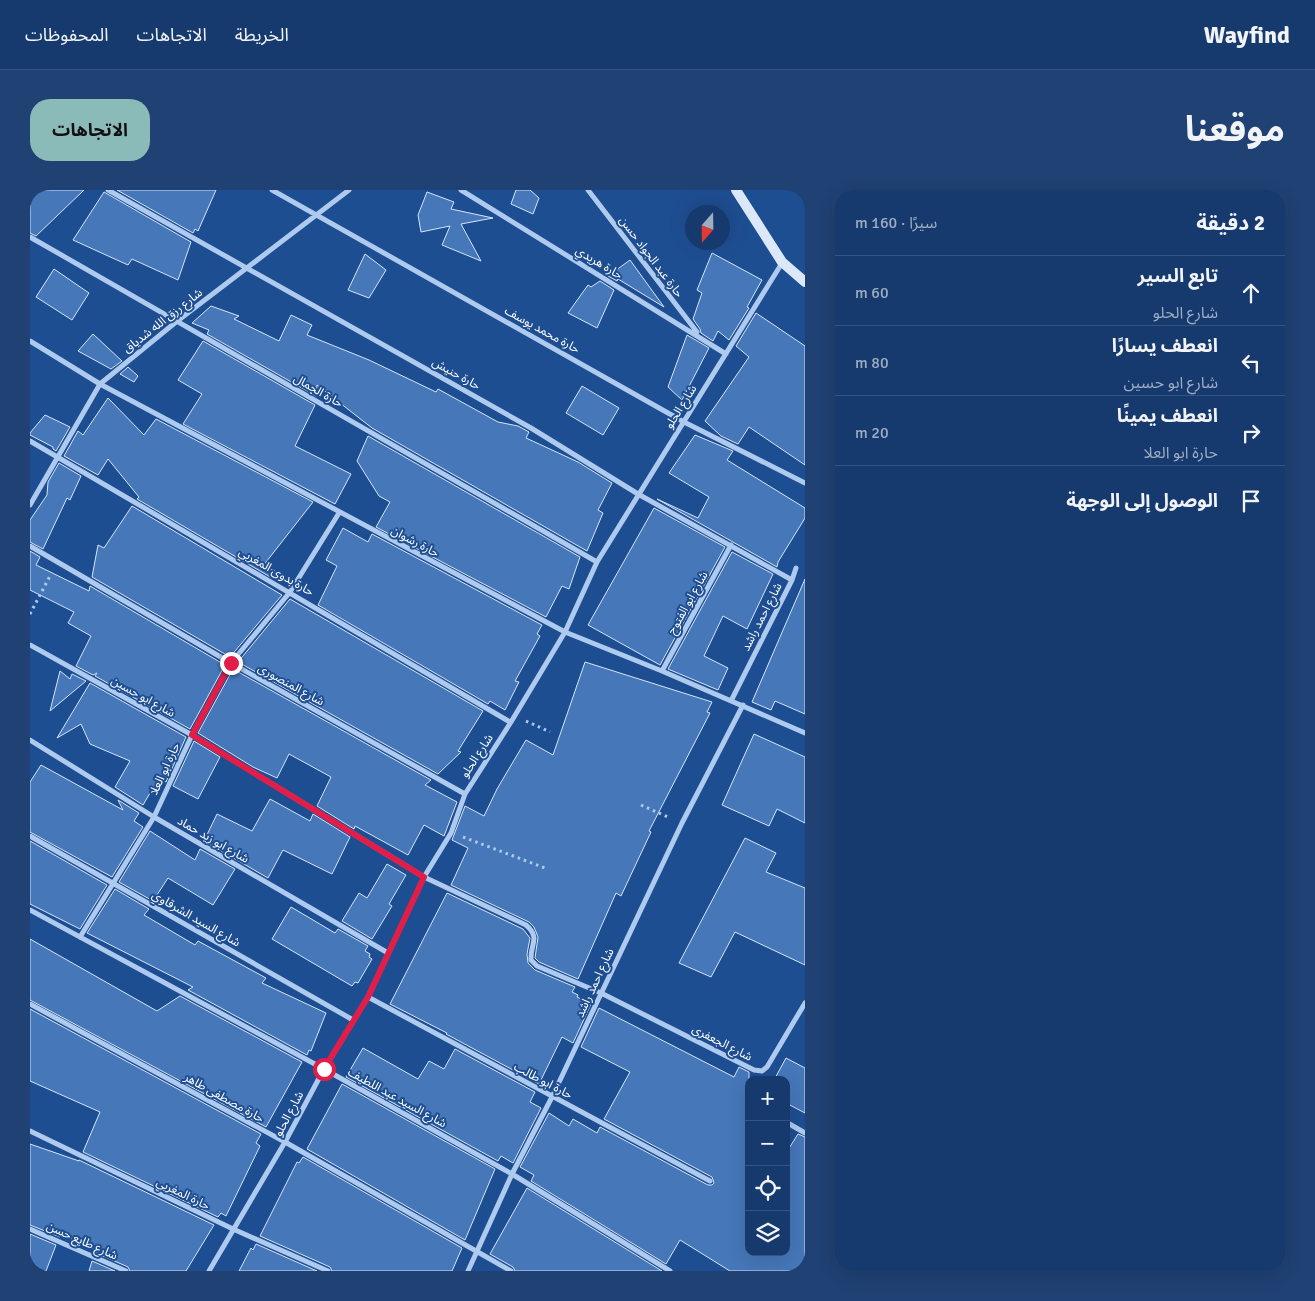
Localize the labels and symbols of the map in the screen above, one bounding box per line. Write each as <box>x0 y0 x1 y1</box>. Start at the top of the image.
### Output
north arrow <box>685 205 730 250</box>
street label: حارة عبد الجواد حسن <box>616 213 686 301</box>
street label: حارة هريدي <box>572 243 625 284</box>
street label: شارع رزق الله شدياق <box>120 285 206 357</box>
street label: حارة محمد يوسف <box>502 303 582 357</box>
street label: حارة حنيش <box>429 355 483 393</box>
street label: حارة الجمال <box>291 371 345 411</box>
street label: شارع الحلو <box>662 382 701 432</box>
street label: حارة رشوان <box>388 523 442 561</box>
street label: حارة بدوى المغربي <box>235 544 316 601</box>
street label: شارع ابو الفتوح <box>664 569 712 638</box>
street label: شارع احمد راشد <box>738 580 787 654</box>
route end <box>220 652 243 675</box>
street label: شارع المنصورى <box>255 661 327 710</box>
street label: شارع ابو حسين <box>108 673 178 722</box>
street label: شارع الحلو <box>457 731 497 781</box>
street label: حارة ابو العلا <box>146 741 184 797</box>
street label: شارع ابو زيد حماد <box>174 813 252 867</box>
street label: شارع السيد الشرقاوي <box>148 888 243 952</box>
street label: شارع احمد راشد <box>572 946 618 1020</box>
street label: شارع الجعفرى <box>689 1021 755 1065</box>
route start <box>313 1058 336 1081</box>
street label: حارة ابو طالب <box>511 1059 575 1103</box>
street label: شارع السيد عبد اللطيف <box>344 1065 449 1132</box>
street label: حارة مصطفى طاهر <box>181 1069 267 1126</box>
street label: شارع الحلو <box>271 1089 308 1140</box>
street label: حارة المغربي <box>153 1175 212 1215</box>
street label: شارع طايع حسن <box>44 1219 120 1264</box>

